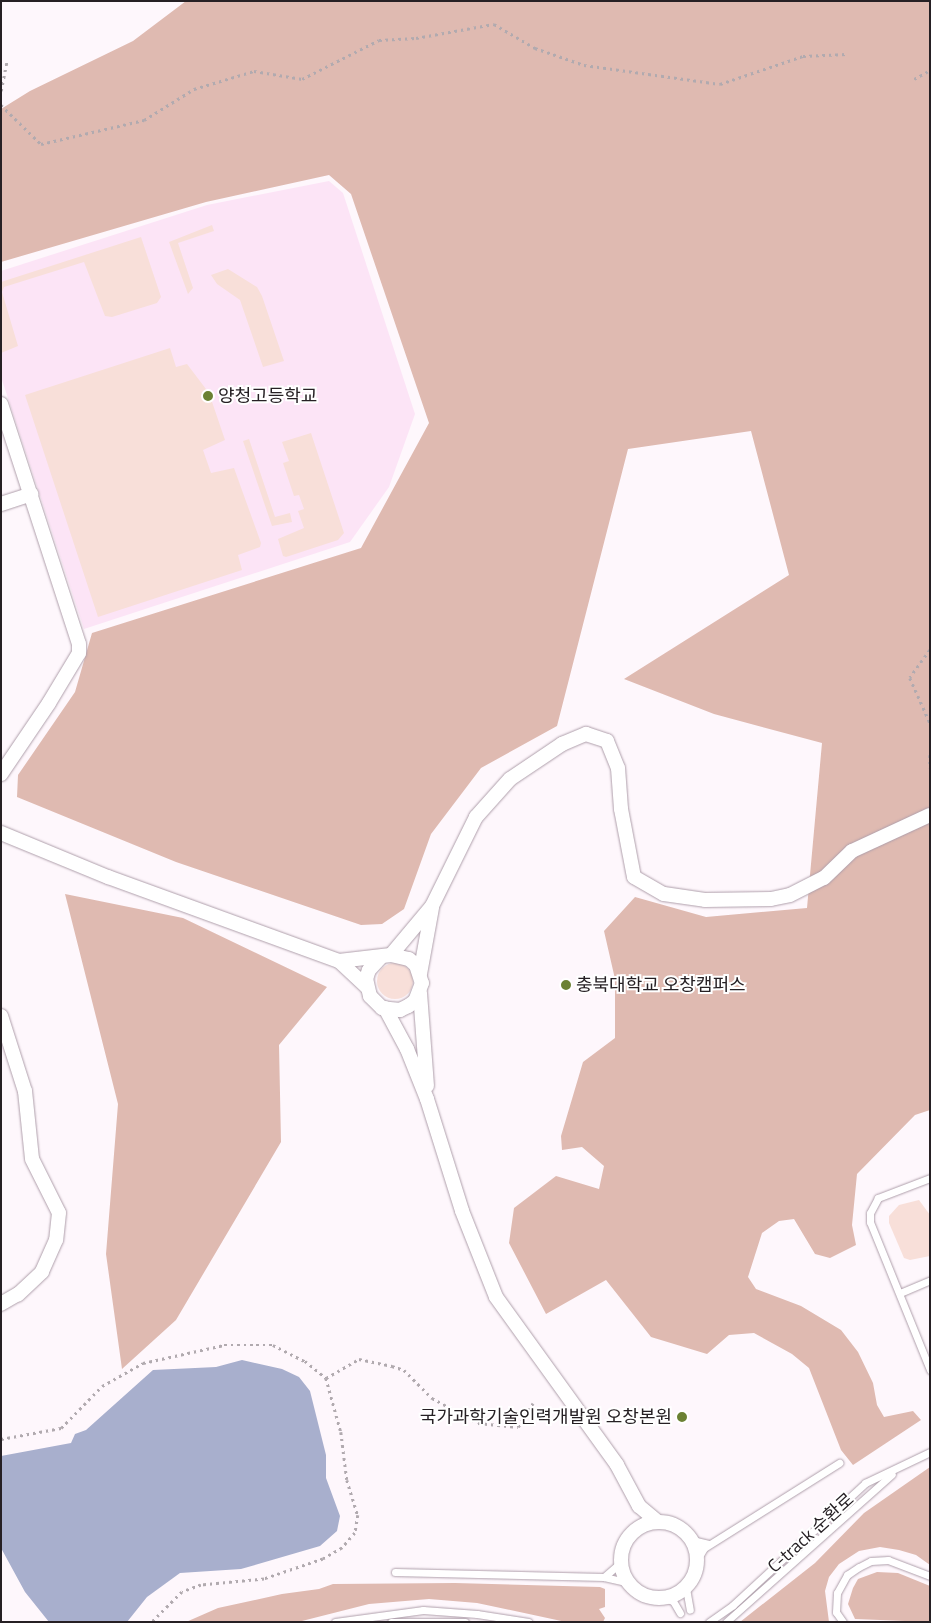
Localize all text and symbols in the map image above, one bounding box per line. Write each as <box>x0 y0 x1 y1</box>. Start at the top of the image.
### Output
place label: 양청고등학교 <box>218 385 317 407</box>
marker: 양청고등학교 <box>202 390 214 402</box>
place label: 충북대학교 오창캠퍼스 <box>576 974 746 996</box>
marker: 충북대학교 오창캠퍼스 <box>560 979 572 991</box>
place label: 국가과학기술인력개발원 오창본원 <box>420 1406 672 1428</box>
marker: 국가과학기술인력개발원 오창본원 <box>676 1411 688 1423</box>
street label: C-track 순환로 <box>763 1489 859 1577</box>

